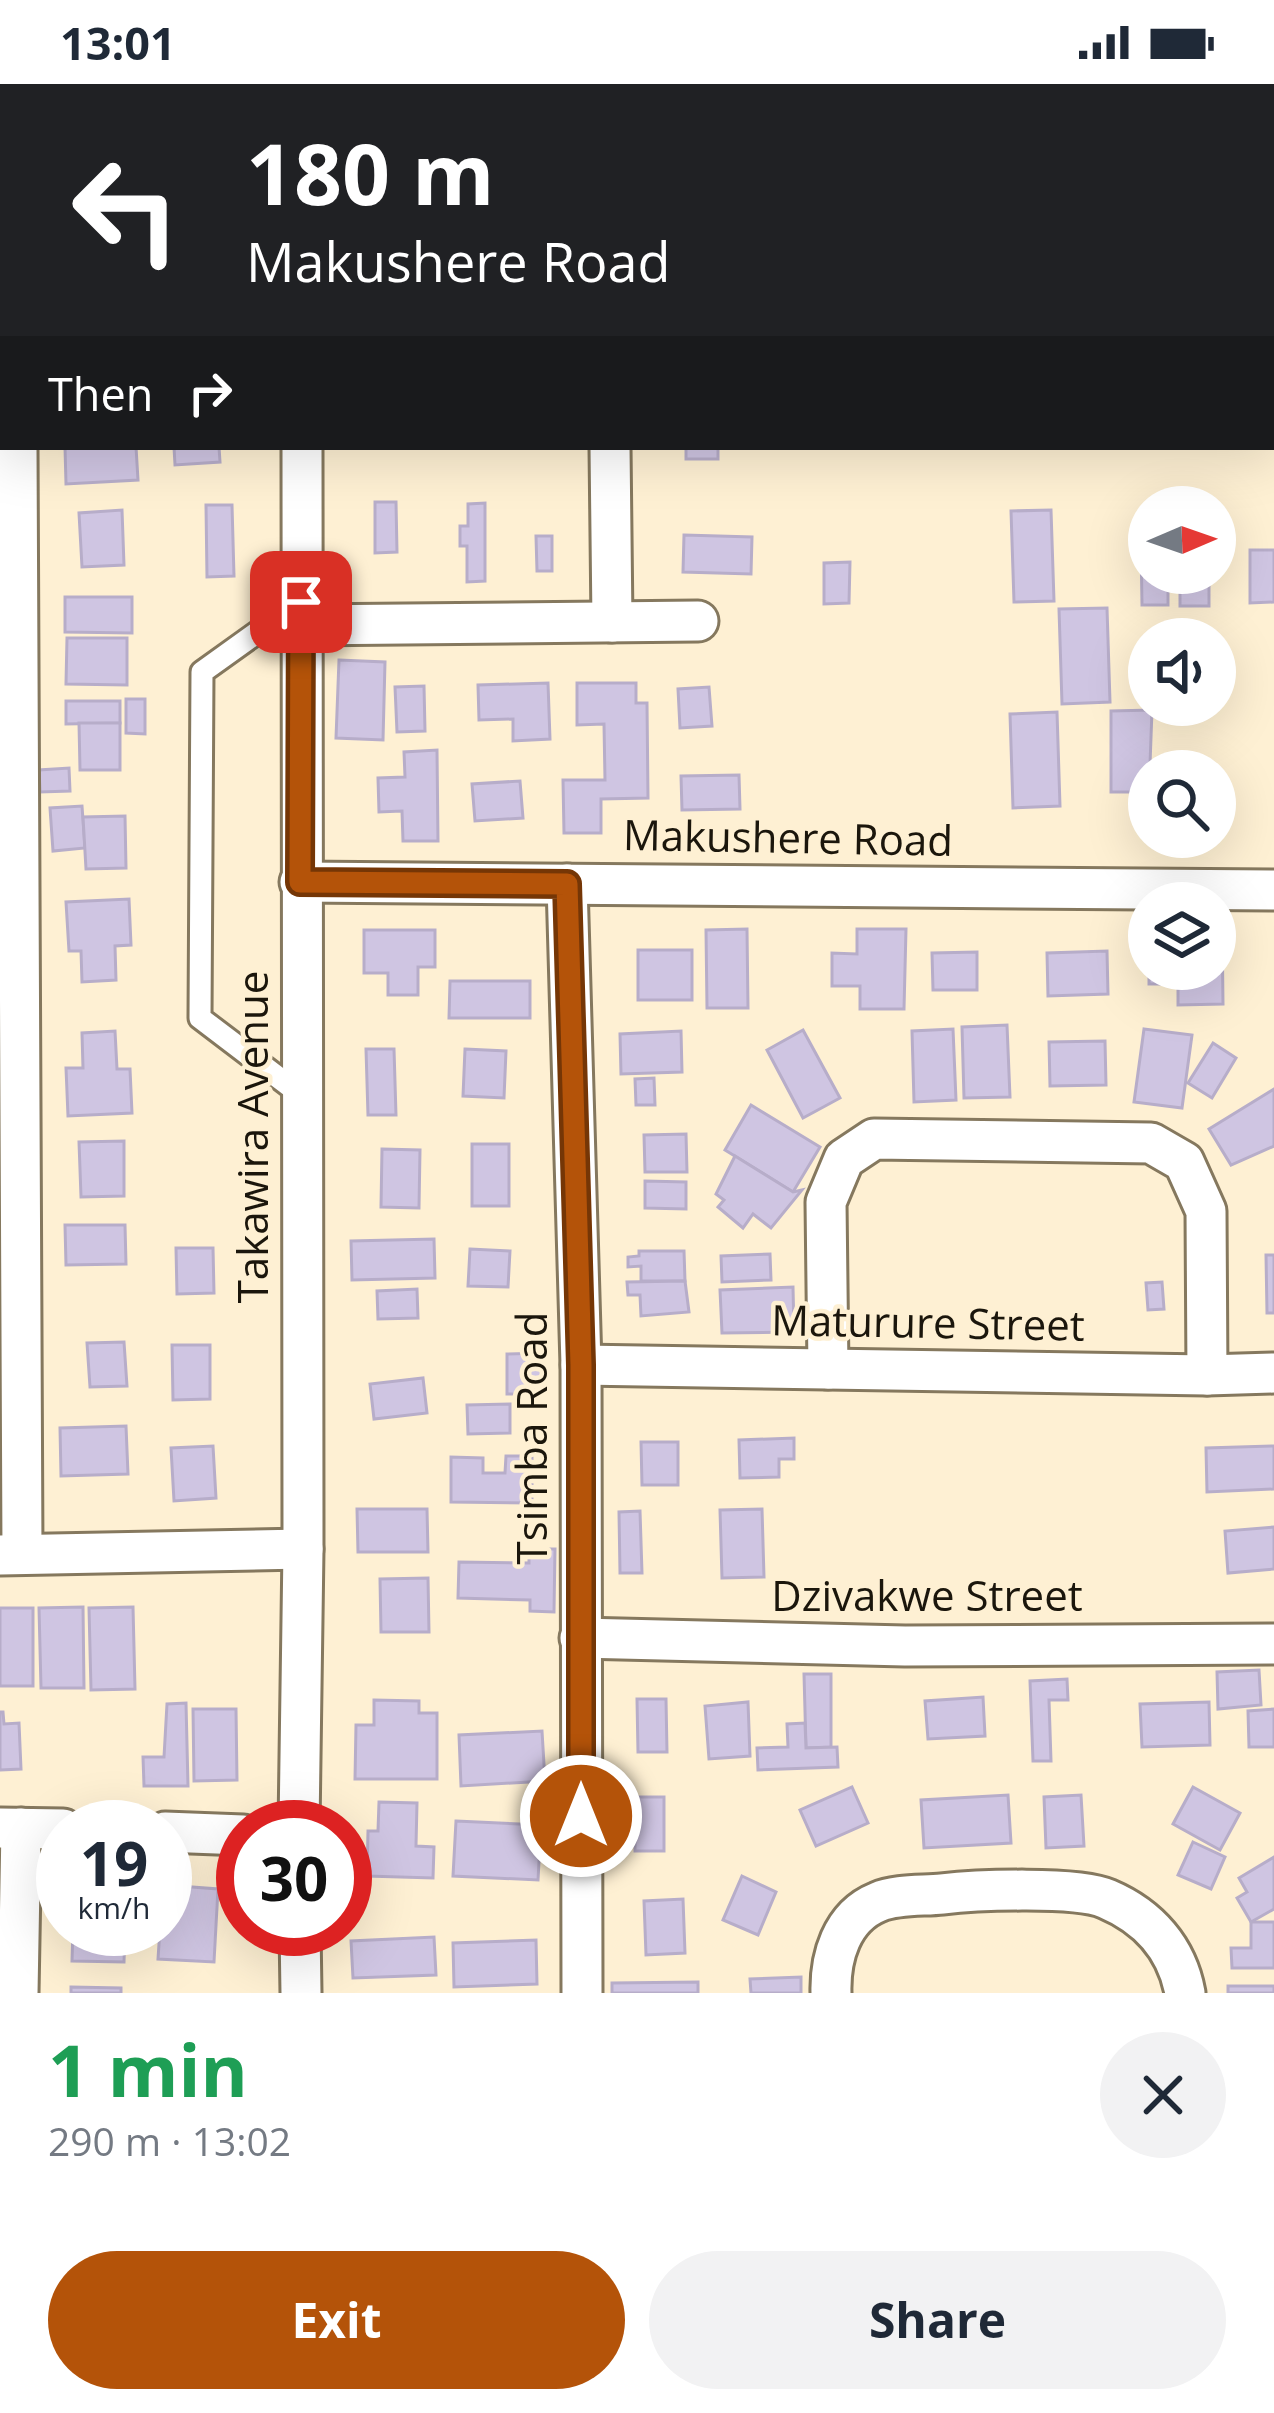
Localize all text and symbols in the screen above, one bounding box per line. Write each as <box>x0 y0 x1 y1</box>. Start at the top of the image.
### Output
text: 13:01 <box>60 12 176 73</box>
text: 180 m <box>246 115 494 230</box>
icon: left <box>48 132 204 288</box>
text: Makushere Road <box>246 224 671 298</box>
icon: right <box>177 360 243 426</box>
text: Then <box>48 363 153 424</box>
north arrow <box>1128 486 1236 594</box>
map controls <box>1128 486 1236 990</box>
pin <box>250 551 352 653</box>
icon: arrive <box>268 569 334 635</box>
button: sound <box>1128 618 1236 726</box>
button: search <box>1128 750 1236 858</box>
street label: Makushere Road <box>622 805 954 868</box>
button: layers <box>1128 882 1236 990</box>
street label: Takawira Avenue <box>223 971 280 1303</box>
street label: Maturure Street <box>771 1290 1085 1353</box>
street label: Tsimba Road <box>502 1312 559 1564</box>
street label: Dzivakwe Street <box>771 1566 1083 1623</box>
position arrow <box>518 1753 644 1879</box>
speed limit sign: 30 <box>216 1800 372 1956</box>
text: 19 <box>80 1822 148 1904</box>
text: km/h <box>78 1887 150 1928</box>
text: 1 min <box>48 2020 248 2118</box>
button: close <box>1100 2032 1226 2158</box>
text: 290 m · 13:02 <box>48 2114 291 2167</box>
button: Exit <box>48 2251 625 2389</box>
button: Share <box>649 2251 1226 2389</box>

